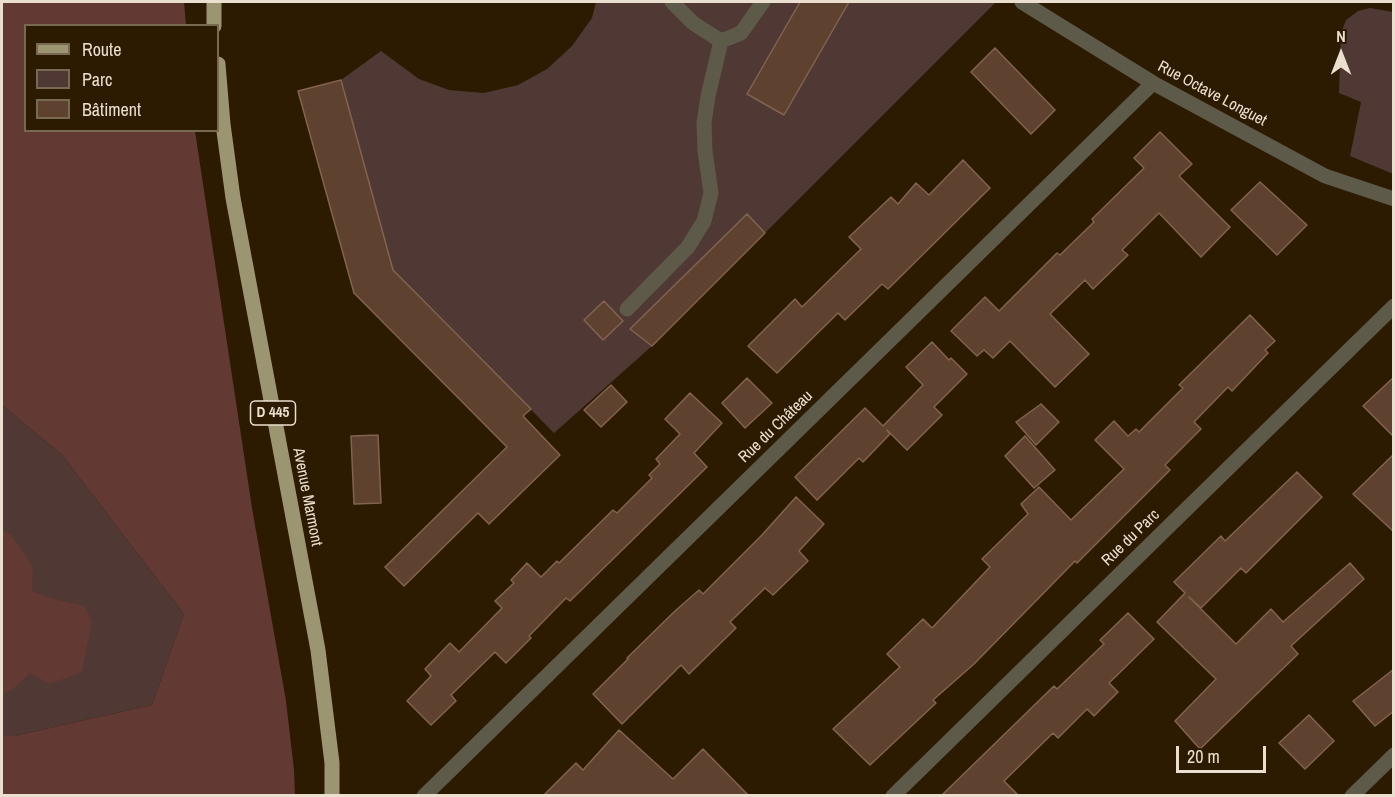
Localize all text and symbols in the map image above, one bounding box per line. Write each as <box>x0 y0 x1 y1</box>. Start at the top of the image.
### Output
legend <box>24 24 219 132</box>
north arrow <box>1311 24 1371 84</box>
text: N <box>1336 25 1346 47</box>
text: Route <box>82 37 121 62</box>
street label: Rue Octave Longuet <box>1154 57 1270 131</box>
text: Parc <box>82 67 112 92</box>
text: Bâtiment <box>82 97 141 122</box>
street label: Rue du Château <box>735 387 817 467</box>
road number: D 445 <box>250 401 296 425</box>
street label: Avenue Marmont <box>288 446 326 548</box>
street label: Rue du Parc <box>1098 506 1164 570</box>
scale bar <box>1179 734 1269 772</box>
text: 20 m <box>1187 744 1220 769</box>

